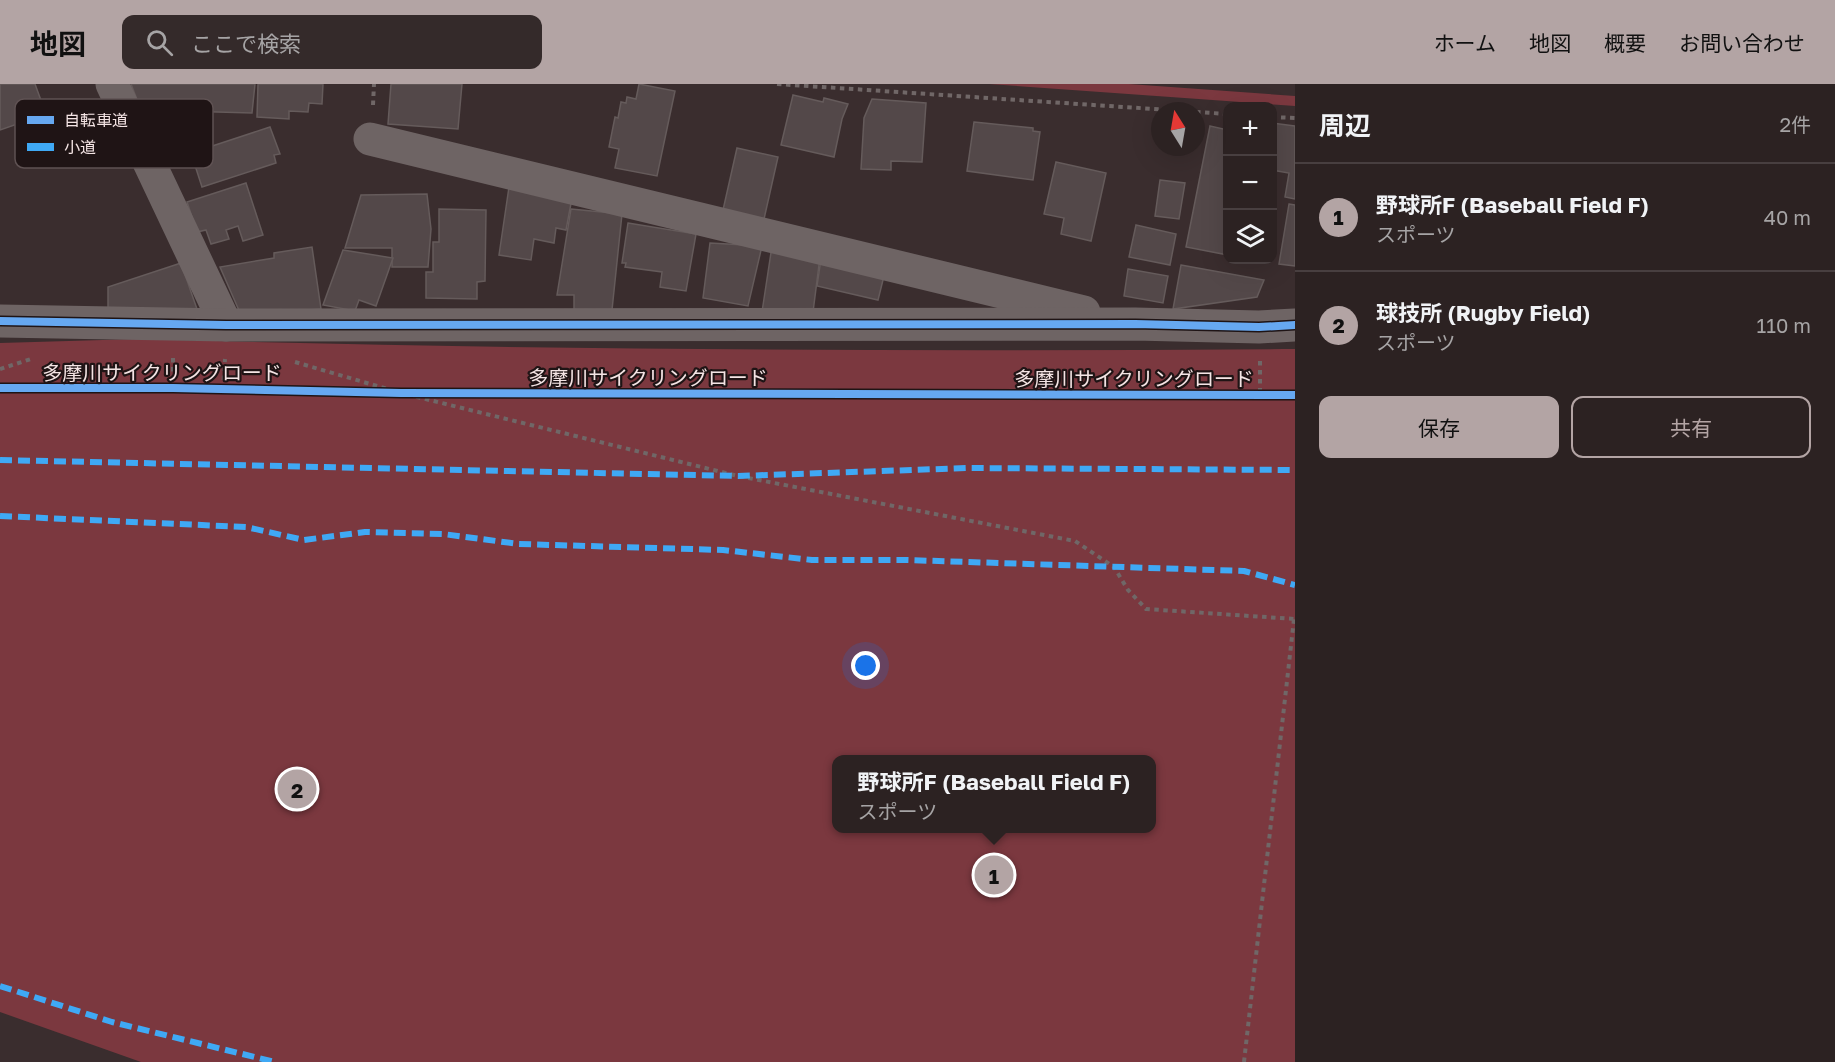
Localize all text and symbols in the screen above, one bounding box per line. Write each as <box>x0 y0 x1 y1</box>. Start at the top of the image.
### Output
search box <box>122 15 542 69</box>
icon: search <box>143 26 176 59</box>
text: 地図 <box>30 27 86 60</box>
text: ここで検索 <box>191 30 301 57</box>
text: ホーム <box>1434 30 1496 56</box>
text: 地図 <box>1529 30 1571 56</box>
text: 概要 <box>1604 30 1646 56</box>
text: お問い合わせ <box>1679 30 1805 56</box>
legend <box>15 99 213 168</box>
north arrow <box>1151 102 1205 156</box>
map controls <box>1223 102 1277 264</box>
button: + <box>1223 102 1277 156</box>
text: 自転車道 <box>64 110 128 130</box>
text: 周辺 <box>1319 110 1371 141</box>
text: 2件 <box>1779 112 1811 136</box>
text: 小道 <box>64 137 96 157</box>
button: − <box>1223 156 1277 210</box>
text: 野球所F (Baseball Field F) <box>1376 191 1649 218</box>
text: 1 <box>1333 205 1344 229</box>
text: 40 m <box>1764 205 1811 229</box>
button: layers <box>1223 210 1277 264</box>
text: スポーツ <box>1376 222 1456 246</box>
text: 球技所 (Rugby Field) <box>1376 299 1590 326</box>
text: 2 <box>1332 313 1345 337</box>
text: 110 m <box>1757 313 1811 337</box>
text: スポーツ <box>1376 330 1456 354</box>
street label: 多摩川サイクリングロード <box>42 360 282 384</box>
street label: 多摩川サイクリングロード <box>528 365 768 389</box>
street label: 多摩川サイクリングロード <box>1014 366 1254 390</box>
button: 保存 <box>1319 396 1559 458</box>
button: 共有 <box>1571 396 1811 458</box>
your location <box>851 651 880 680</box>
popup <box>832 755 1156 833</box>
pin: 2 <box>278 766 316 812</box>
text: 野球所F (Baseball Field F) <box>858 768 1130 795</box>
text: スポーツ <box>858 799 937 823</box>
pin: 1 <box>974 852 1014 898</box>

